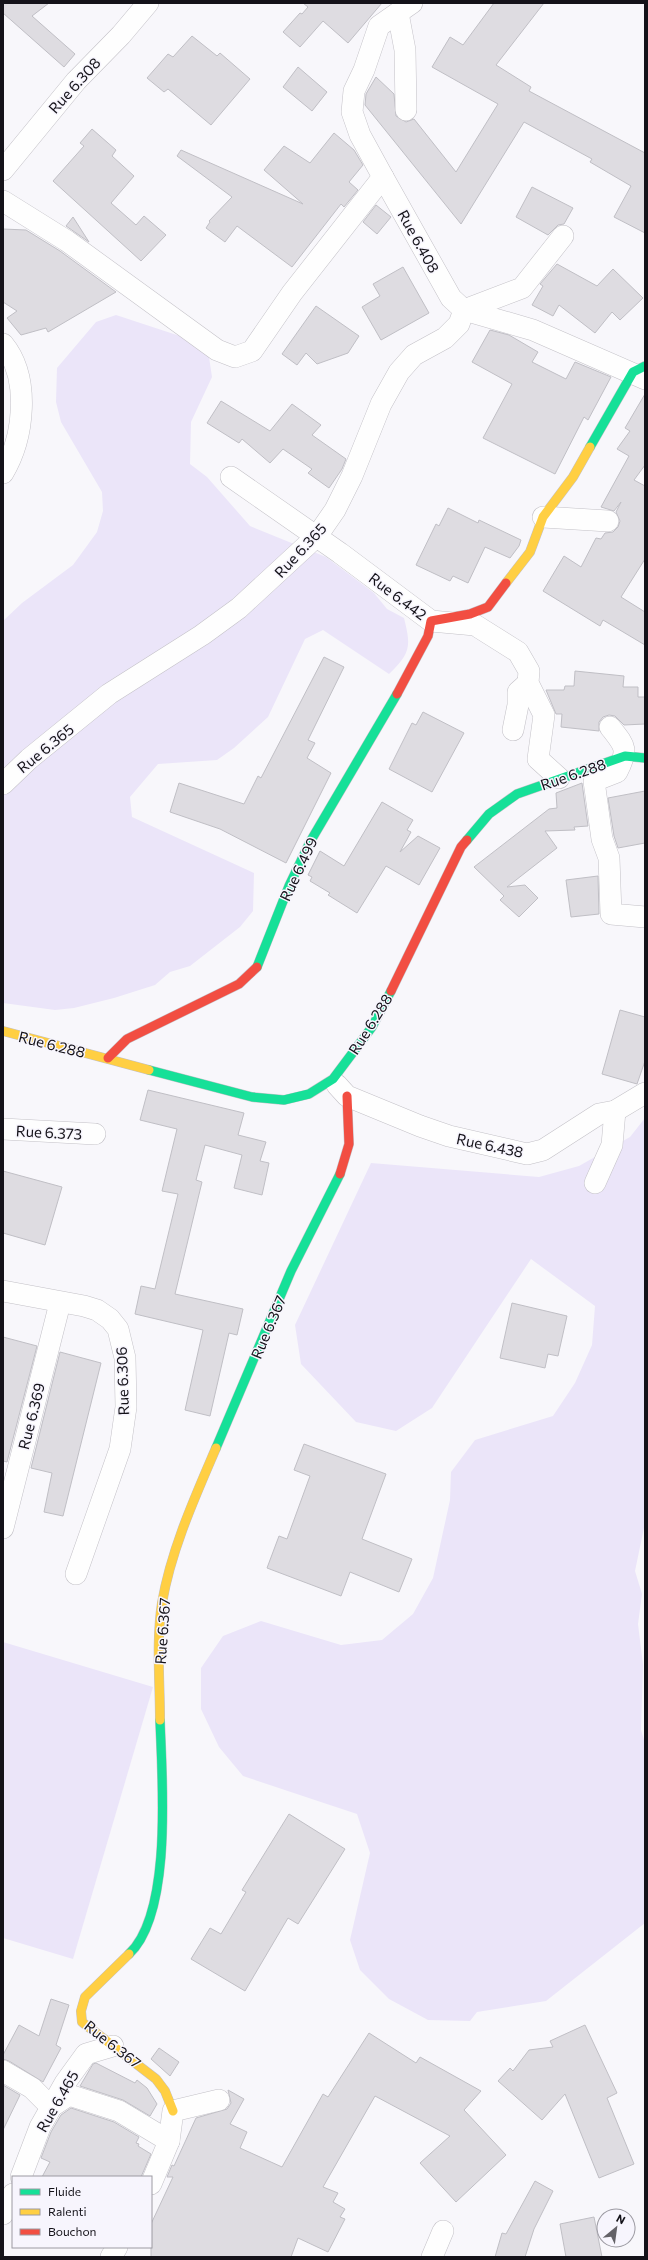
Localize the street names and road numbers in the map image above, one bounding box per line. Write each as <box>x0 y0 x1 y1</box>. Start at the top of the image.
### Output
street label: Rue 6.308 <box>44 53 104 117</box>
street label: Rue 6.408 <box>394 206 444 276</box>
street label: Rue 6.365 <box>270 519 330 581</box>
street label: Rue 6.442 <box>366 569 430 623</box>
street label: Rue 6.365 <box>13 720 77 776</box>
street label: Rue 6.288 <box>538 754 608 794</box>
street label: Rue 6.499 <box>275 834 321 904</box>
street label: Rue 6.288 <box>344 990 396 1058</box>
street label: Rue 6.288 <box>17 1027 87 1061</box>
street label: Rue 6.373 <box>15 1121 83 1143</box>
street label: Rue 6.438 <box>455 1129 525 1161</box>
street label: Rue 6.367 <box>247 1293 289 1361</box>
street label: Rue 6.306 <box>112 1346 132 1416</box>
street label: Rue 6.369 <box>14 1381 48 1451</box>
street label: Rue 6.367 <box>151 1597 173 1665</box>
street label: Rue 6.367 <box>81 2016 145 2072</box>
street label: Rue 6.465 <box>32 2067 82 2135</box>

